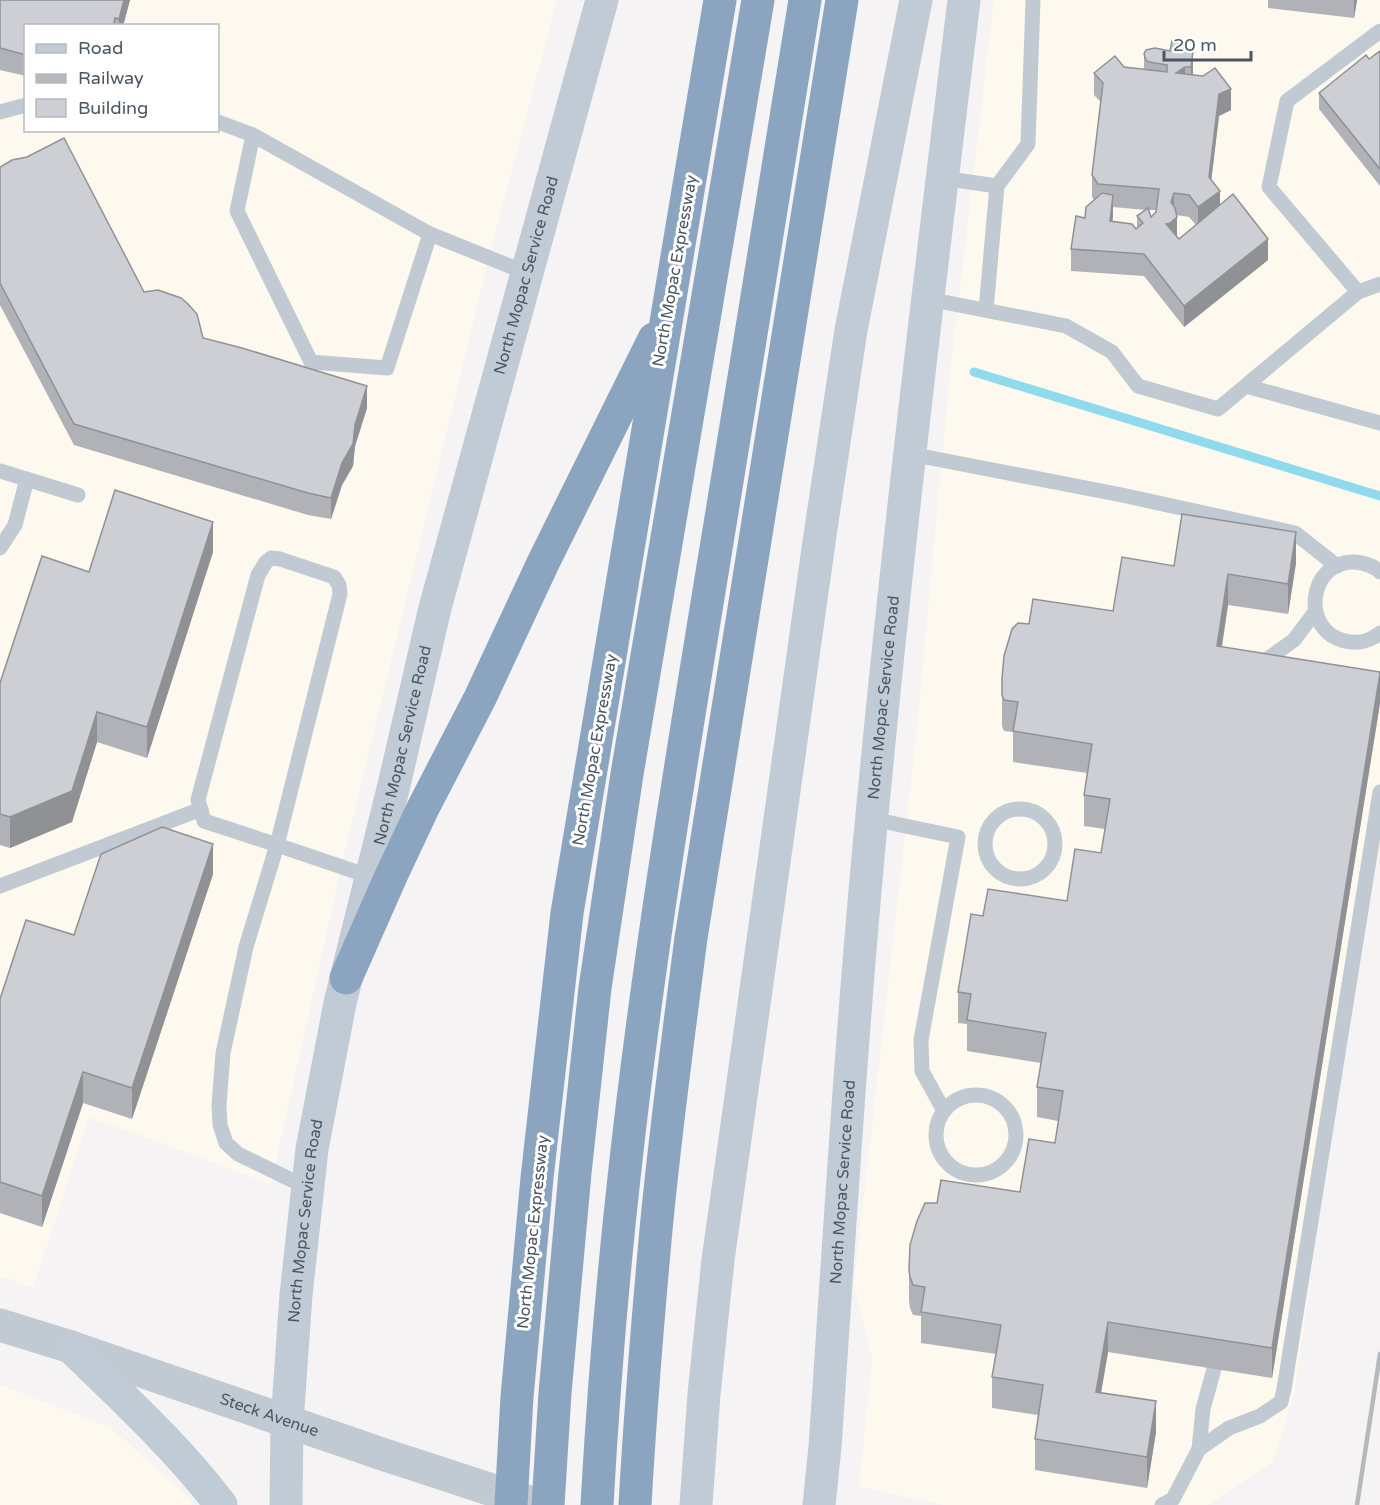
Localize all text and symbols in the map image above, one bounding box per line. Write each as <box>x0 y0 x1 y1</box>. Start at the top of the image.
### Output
legend <box>24 24 219 132</box>
scale bar <box>1164 24 1251 62</box>
text: 20 m <box>1173 34 1217 56</box>
text: Road <box>78 37 123 59</box>
text: Railway <box>78 67 144 89</box>
text: Building <box>78 97 148 119</box>
street label: North Mopac Expressway <box>648 173 702 368</box>
street label: North Mopac Service Road <box>490 174 563 377</box>
street label: North Mopac Service Road <box>864 595 904 801</box>
street label: North Mopac Service Road <box>369 643 436 847</box>
street label: North Mopac Expressway <box>568 652 622 847</box>
street label: North Mopac Service Road <box>826 1079 860 1285</box>
street label: North Mopac Service Road <box>284 1117 328 1323</box>
street label: North Mopac Expressway <box>513 1134 553 1330</box>
street label: Steck Avenue <box>217 1389 321 1441</box>

